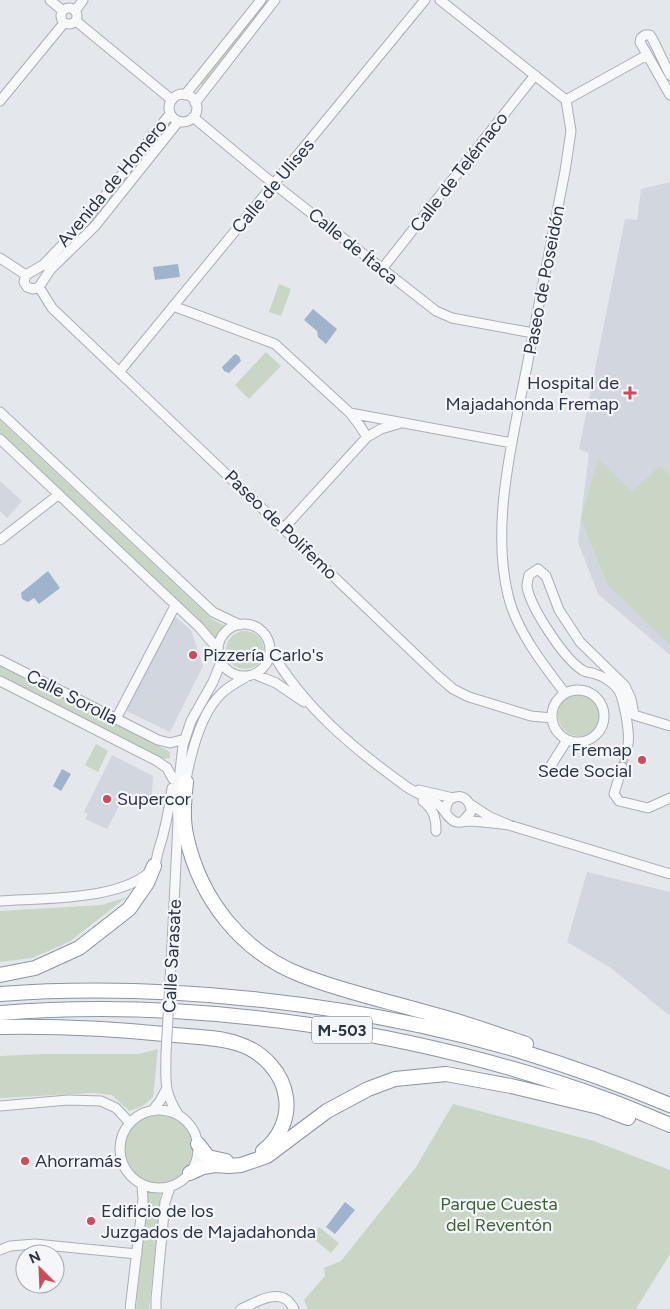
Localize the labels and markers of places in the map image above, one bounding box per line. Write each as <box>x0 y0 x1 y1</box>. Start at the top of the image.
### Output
place label: Hospital de Majadahonda Fremap <box>445 372 619 415</box>
marker: Hospital de Majadahonda Fremap <box>623 386 637 400</box>
place label: Pizzería Carlo's <box>203 644 324 666</box>
marker: Pizzería Carlo's <box>187 649 199 661</box>
place label: Fremap Sede Social <box>538 739 632 782</box>
marker: Fremap Sede Social <box>636 754 648 766</box>
place label: Supercor <box>117 788 191 810</box>
marker: Supercor <box>101 793 113 805</box>
place label: Ahorramás <box>35 1150 122 1172</box>
marker: Ahorramás <box>19 1155 31 1167</box>
place label: Edificio de los Juzgados de Majadahonda <box>101 1200 316 1243</box>
marker: Edificio de los Juzgados de Majadahonda <box>85 1215 97 1227</box>

